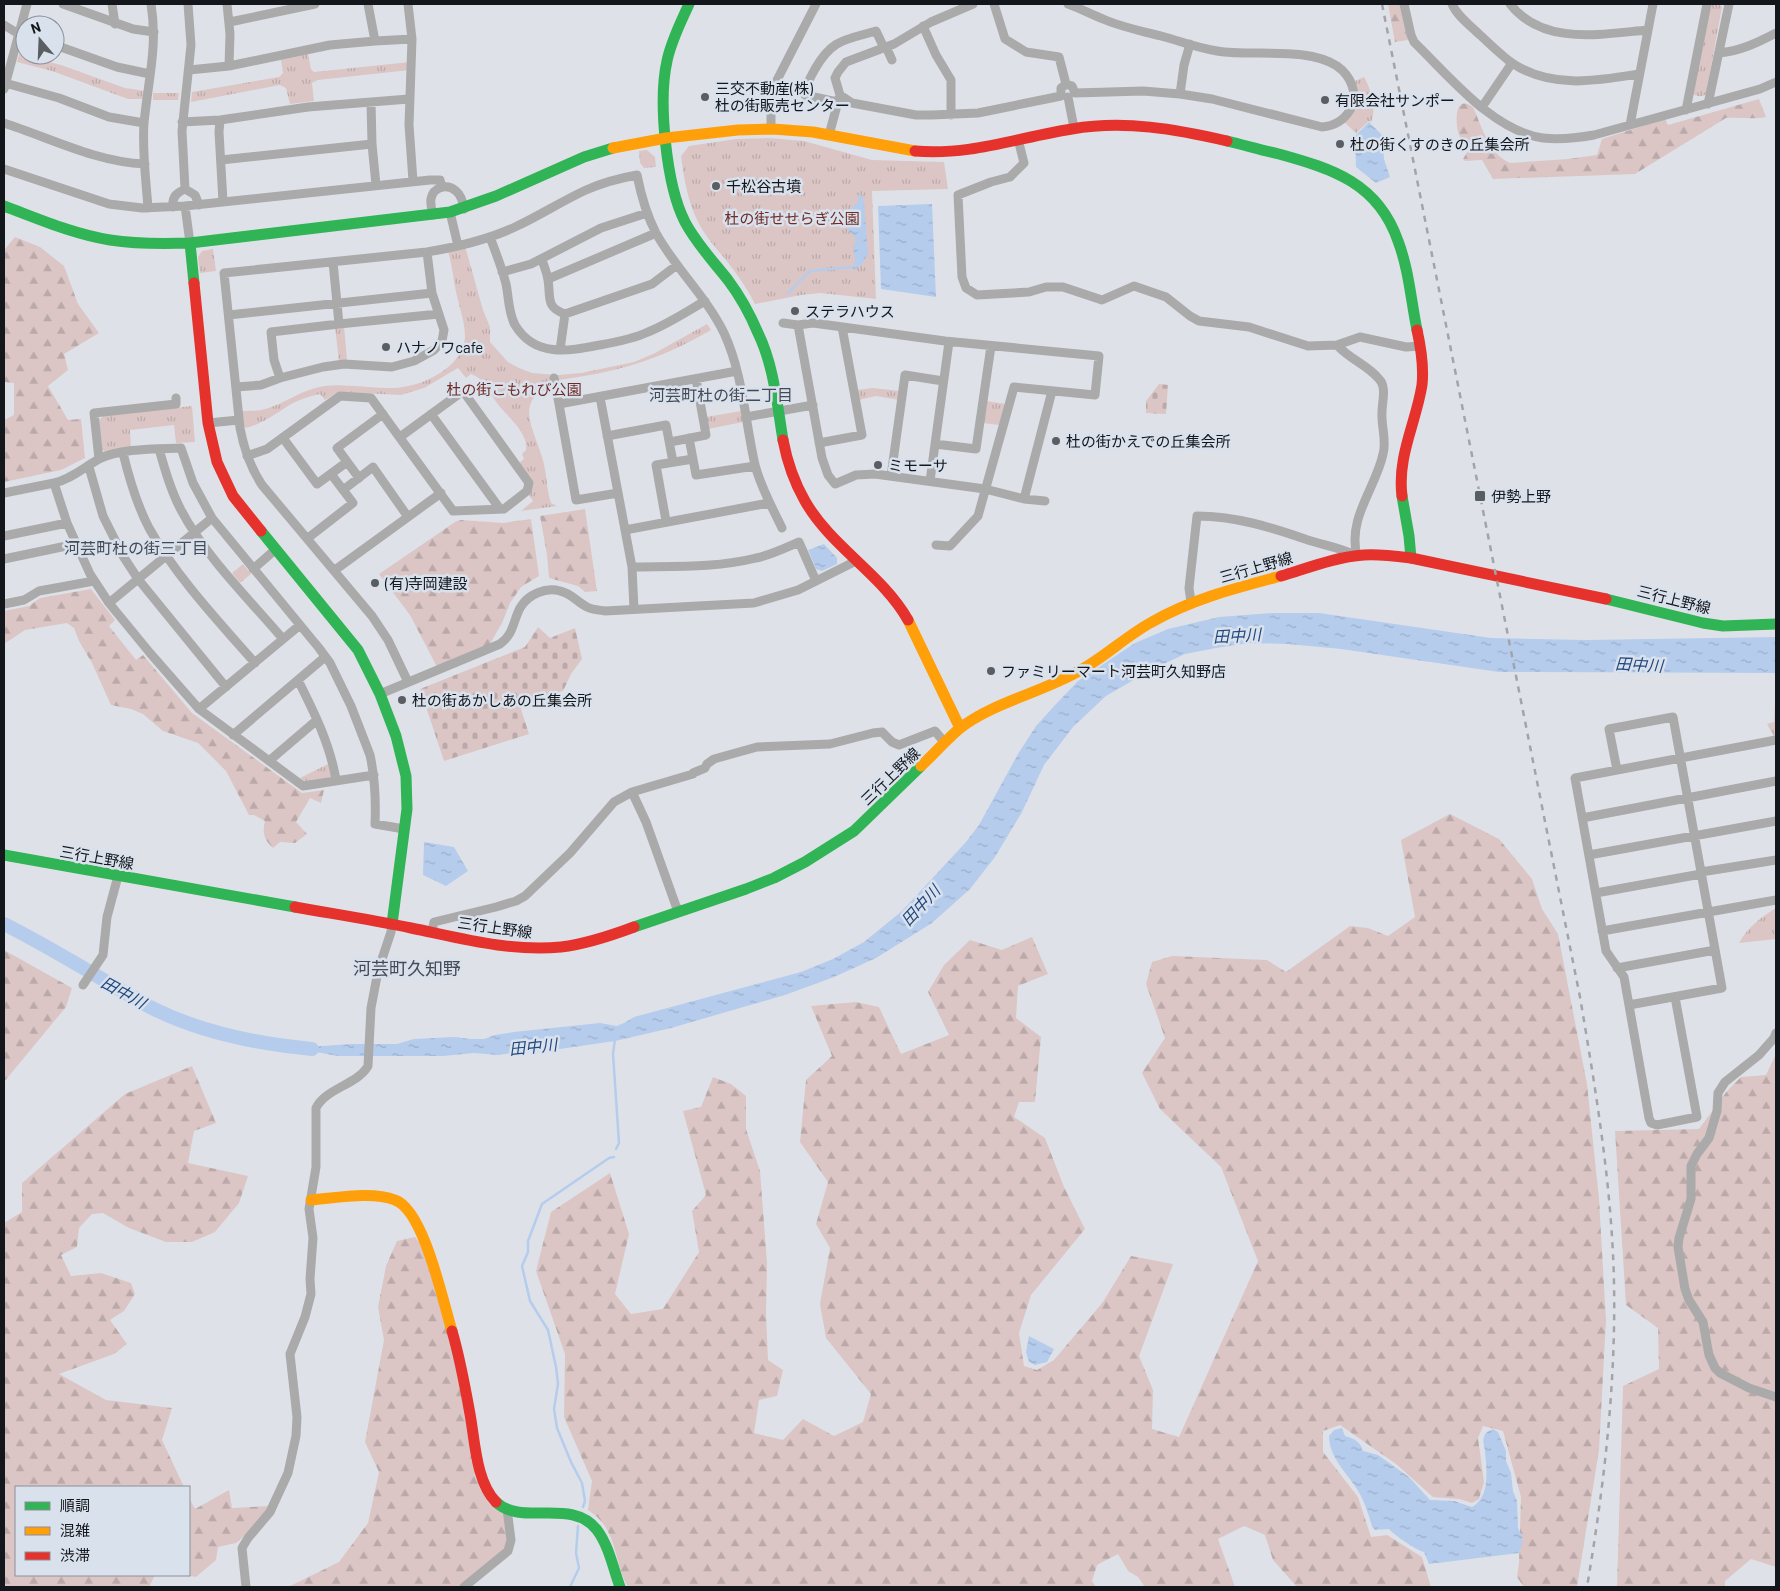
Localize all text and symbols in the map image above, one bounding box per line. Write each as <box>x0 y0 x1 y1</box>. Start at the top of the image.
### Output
north arrow <box>15 15 65 65</box>
text: N <box>28 18 43 37</box>
place label: 三交不動産(株) 杜の街販売センター <box>715 79 850 114</box>
marker: 三交不動産(株) 杜の街販売センター <box>699 91 711 103</box>
place label: 有限会社サンポー <box>1335 91 1455 109</box>
marker: 有限会社サンポー <box>1319 94 1331 106</box>
place label: 杜の街くすのきの丘集会所 <box>1350 135 1530 153</box>
marker: 杜の街くすのきの丘集会所 <box>1334 138 1346 150</box>
place label: 千松谷古墳 <box>726 177 801 195</box>
marker: 千松谷古墳 <box>710 180 722 192</box>
park label: 杜の街せせらぎ公園 <box>724 209 860 227</box>
place label: ステラハウス <box>805 302 895 320</box>
marker: ステラハウス <box>789 305 801 317</box>
place label: ハナノワcafe <box>396 338 483 356</box>
marker: ハナノワcafe <box>380 341 392 353</box>
park label: 杜の街こもれび公園 <box>446 380 582 398</box>
district label: 河芸町杜の街二丁目 <box>649 385 793 404</box>
place label: 杜の街かえでの丘集会所 <box>1066 432 1231 450</box>
marker: 杜の街かえでの丘集会所 <box>1050 435 1062 447</box>
place label: ミモーサ <box>888 456 948 474</box>
marker: ミモーサ <box>872 459 884 471</box>
place label: 伊勢上野 <box>1491 487 1551 505</box>
marker: 伊勢上野 <box>1473 489 1487 503</box>
district label: 河芸町杜の街三丁目 <box>64 538 208 557</box>
street label: 三行上野線 <box>1217 548 1295 586</box>
place label: (有)寺岡建設 <box>384 574 468 592</box>
marker: (有)寺岡建設 <box>369 577 381 589</box>
street label: 三行上野線 <box>1635 581 1713 617</box>
water label: 田中川 <box>1213 624 1263 646</box>
water label: 田中川 <box>1615 653 1665 675</box>
place label: ファミリーマート河芸町久知野店 <box>1001 662 1226 680</box>
marker: ファミリーマート河芸町久知野店 <box>985 665 997 677</box>
place label: 杜の街あかしあの丘集会所 <box>412 691 592 709</box>
marker: 杜の街あかしあの丘集会所 <box>396 694 408 706</box>
street label: 三行上野線 <box>857 743 923 809</box>
street label: 三行上野線 <box>58 842 136 872</box>
water label: 田中川 <box>897 880 945 929</box>
street label: 三行上野線 <box>457 913 533 941</box>
district label: 河芸町久知野 <box>353 957 461 979</box>
water label: 田中川 <box>98 972 151 1013</box>
water label: 田中川 <box>508 1034 560 1058</box>
legend <box>15 1486 190 1576</box>
text: 順調 <box>60 1496 90 1514</box>
text: 混雑 <box>60 1521 90 1539</box>
text: 渋滞 <box>60 1546 90 1564</box>

